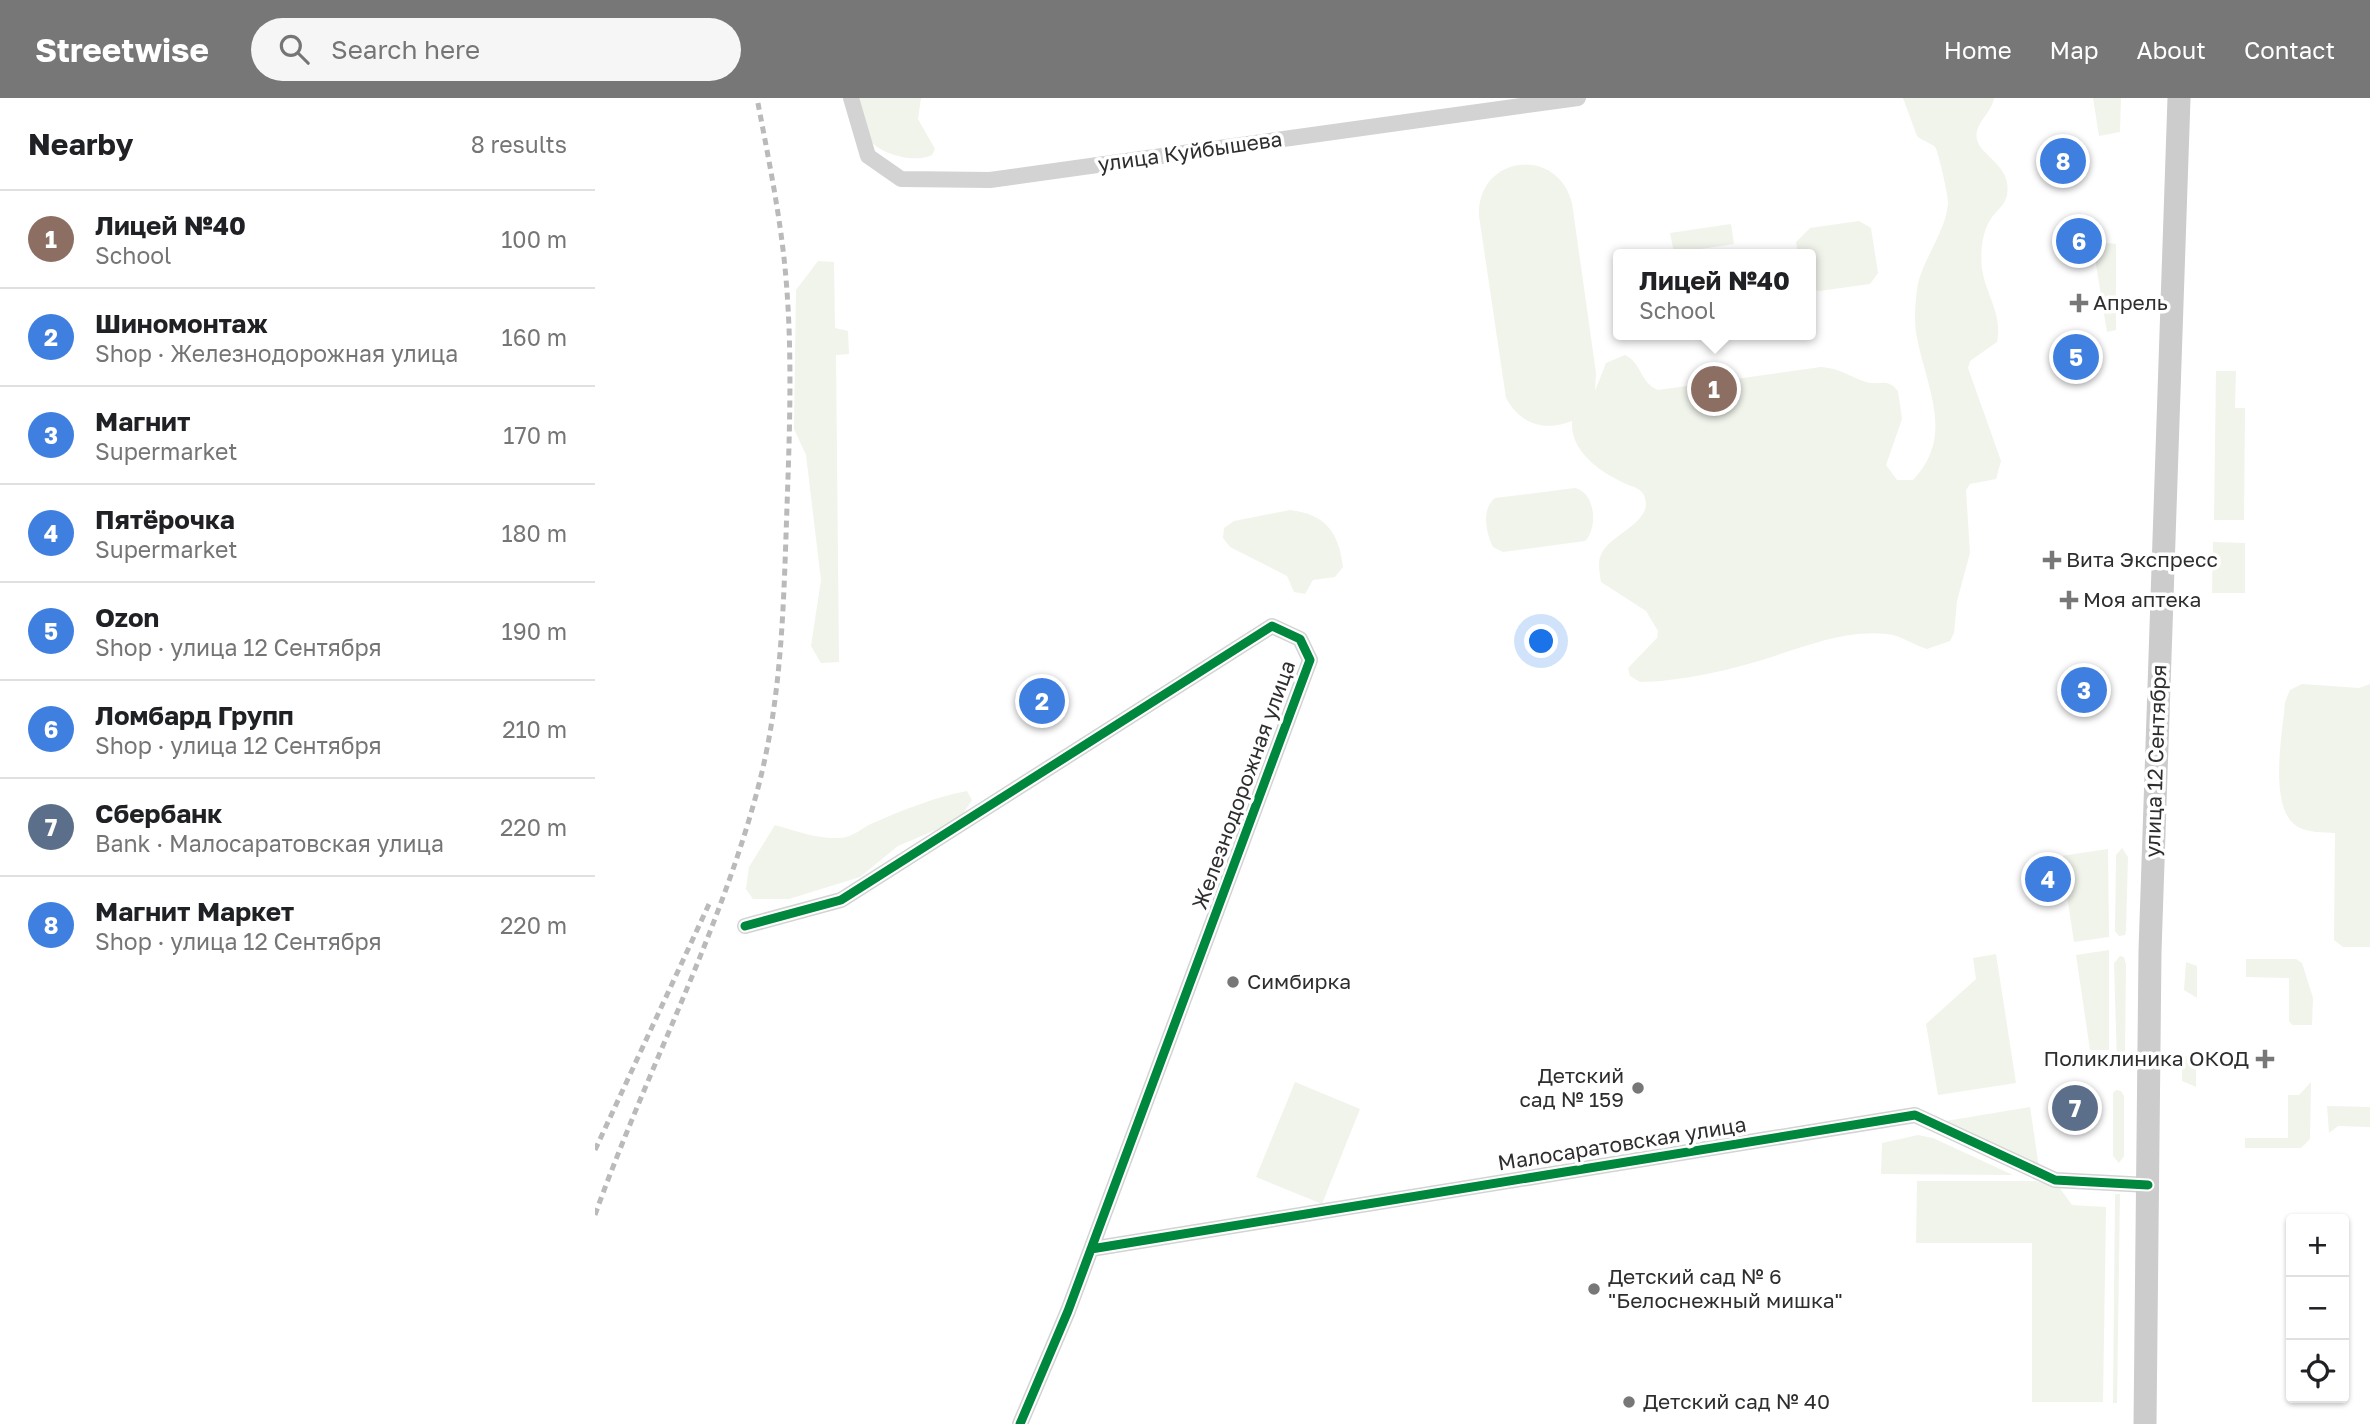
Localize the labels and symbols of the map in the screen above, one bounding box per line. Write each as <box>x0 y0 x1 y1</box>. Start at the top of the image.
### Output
street label: улица Куйбышева <box>1096 125 1284 177</box>
pin: 8 <box>2040 135 2086 187</box>
pin: 6 <box>2056 215 2102 267</box>
place label: Апрель <box>2093 289 2168 315</box>
marker: Апрель <box>2071 295 2087 311</box>
pin: 5 <box>2053 331 2099 383</box>
pin: 1 <box>1691 363 1737 415</box>
place label: Вита Экспресс <box>2066 546 2218 572</box>
marker: Вита Экспресс <box>2044 552 2060 568</box>
place label: Моя аптека <box>2083 586 2201 612</box>
marker: Моя аптека <box>2061 592 2077 608</box>
your location <box>1524 624 1558 658</box>
street label: Железнодорожная улица <box>1186 657 1300 913</box>
pin: 3 <box>2061 664 2107 716</box>
street label: улица 12 Сентября <box>2139 664 2171 858</box>
pin: 2 <box>1019 675 1065 727</box>
pin: 4 <box>2025 853 2071 905</box>
place label: Симбирка <box>1247 968 1351 994</box>
marker: Симбирка <box>1225 974 1241 990</box>
place label: Поликлиника ОКОД <box>2044 1045 2249 1071</box>
marker: Поликлиника ОКОД <box>2255 1049 2275 1069</box>
place label: Детский сад № 159 <box>1519 1062 1624 1112</box>
marker: Детский сад № 159 <box>1630 1080 1646 1096</box>
pin: 7 <box>2052 1082 2098 1134</box>
street label: Малосаратовская улица <box>1496 1111 1748 1175</box>
place label: Детский сад № 6 "Белоснежный мишка" <box>1608 1263 1843 1313</box>
marker: Детский сад № 6 "Белоснежный мишка" <box>1586 1281 1602 1297</box>
place label: Детский сад № 40 <box>1643 1388 1830 1414</box>
marker: Детский сад № 40 <box>1621 1394 1637 1410</box>

